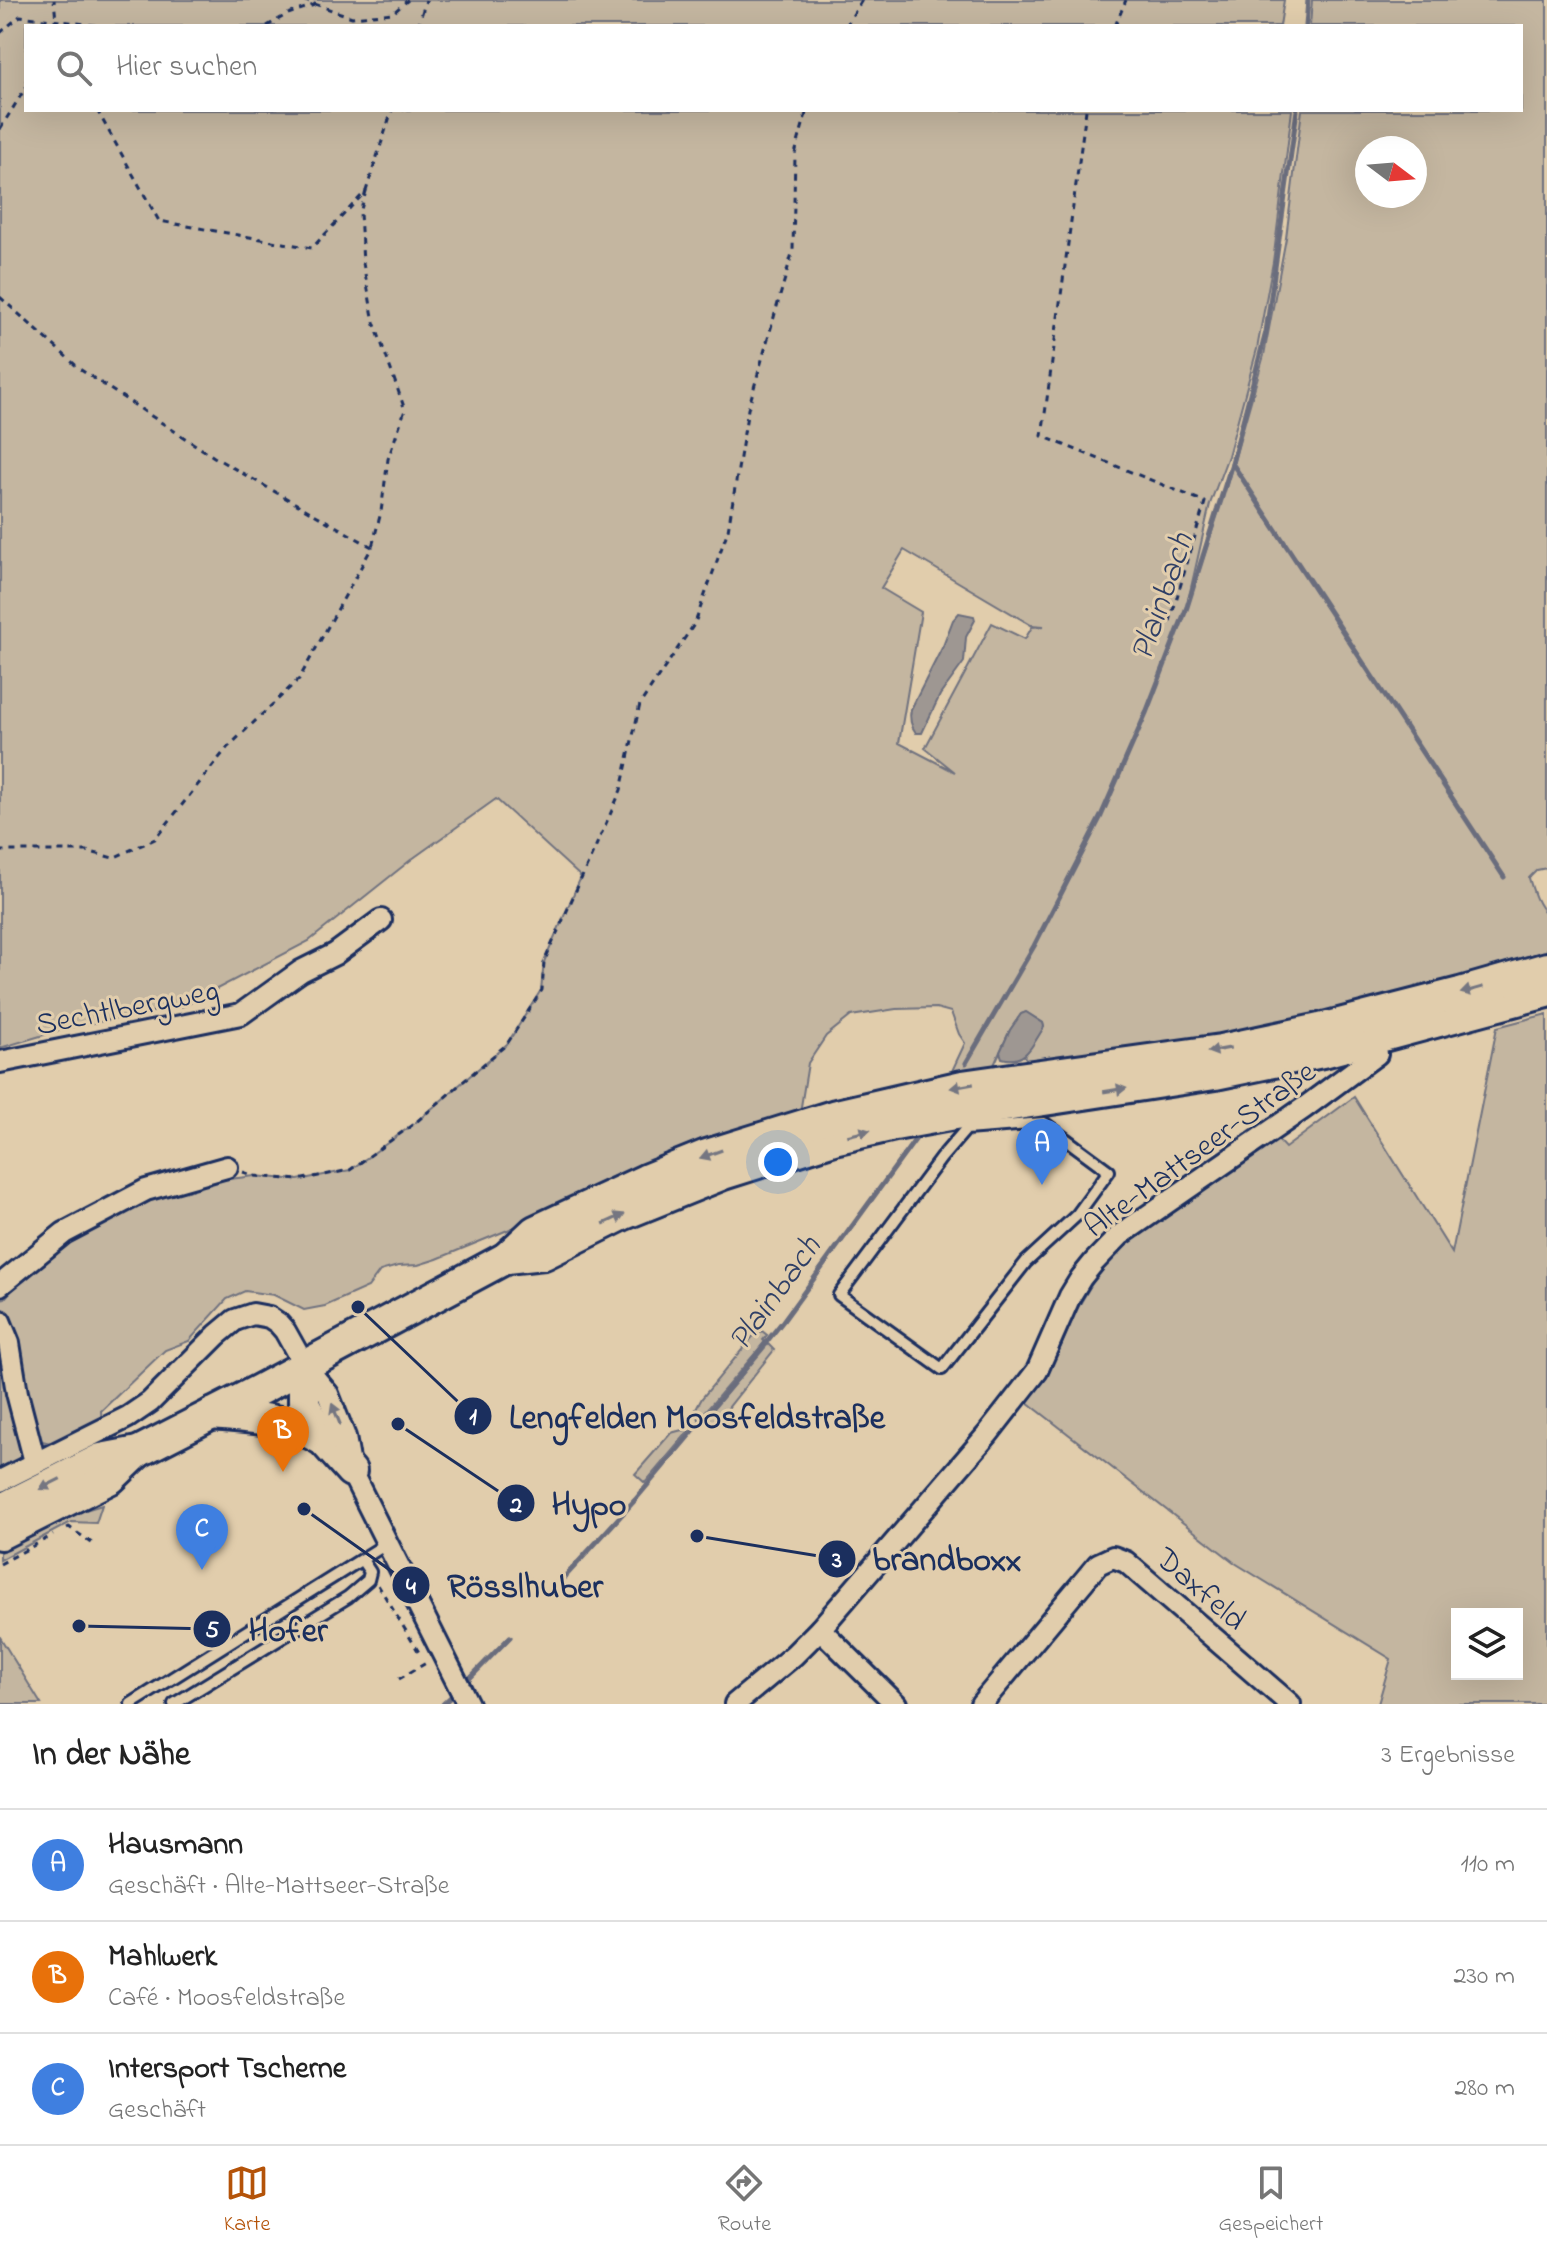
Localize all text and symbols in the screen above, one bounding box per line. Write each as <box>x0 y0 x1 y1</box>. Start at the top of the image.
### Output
search box <box>24 24 1523 112</box>
icon: search <box>52 46 96 90</box>
text: Hier suchen <box>116 46 257 90</box>
north arrow <box>1355 136 1427 208</box>
water label: Plainbach <box>1119 526 1209 668</box>
street label: Sechtlbergweg <box>32 969 223 1050</box>
one-way arrow <box>1459 984 1483 997</box>
one-way arrow <box>1206 1044 1231 1056</box>
street label: Alte-Mattseer-Straße <box>1075 1050 1327 1251</box>
one-way arrow <box>949 1081 974 1093</box>
one-way arrow <box>1103 1083 1128 1096</box>
pin: A <box>1016 1119 1068 1185</box>
one-way arrow <box>847 1126 872 1139</box>
your location <box>758 1142 798 1182</box>
one-way arrow <box>699 1149 723 1161</box>
one-way arrow <box>602 1212 626 1226</box>
water label: Plainbach <box>717 1226 836 1363</box>
callout: Lengfelden Moosfeldstraße <box>453 1387 901 1445</box>
text: Lengfelden Moosfeldstraße <box>509 1395 886 1446</box>
text: 1 <box>469 1401 477 1436</box>
one-way arrow <box>329 1402 342 1426</box>
pin: B <box>257 1406 309 1472</box>
callout: Hypo <box>496 1474 643 1532</box>
one-way arrow <box>39 1478 62 1491</box>
text: Hypo <box>552 1482 626 1533</box>
text: 2 <box>509 1489 522 1524</box>
pin: C <box>176 1504 228 1570</box>
callout: brandboxx <box>817 1530 1038 1588</box>
text: brandboxx <box>873 1537 1021 1587</box>
street label: Daxfeld <box>1143 1537 1256 1644</box>
text: 3 <box>831 1544 842 1579</box>
callout: Rösslhuber <box>391 1556 619 1614</box>
text: Rösslhuber <box>447 1564 604 1614</box>
text: 4 <box>406 1571 416 1606</box>
callout: Hofer <box>192 1600 343 1658</box>
text: Hofer <box>249 1608 329 1658</box>
map controls <box>1451 1608 1523 1680</box>
button: layers <box>1451 1608 1523 1680</box>
text: 5 <box>205 1614 219 1649</box>
text: In der Nähe <box>32 1731 190 1781</box>
text: 3 Ergebnisse <box>1381 1737 1515 1775</box>
text: Hausmann <box>108 1824 243 1868</box>
text: A <box>50 1846 66 1884</box>
text: 110 m <box>1461 1846 1515 1884</box>
text: Geschäft · Alte-Mattseer-Straße <box>108 1868 449 1906</box>
text: Mahlwerk <box>108 1936 217 1980</box>
text: B <box>49 1958 67 1996</box>
text: 230 m <box>1453 1958 1515 1996</box>
text: Café · Moosfeldstraße <box>108 1980 345 2018</box>
text: Intersport Tscherne <box>108 2048 346 2092</box>
text: C <box>51 2070 65 2108</box>
text: 280 m <box>1454 2070 1515 2108</box>
text: Geschäft <box>108 2092 206 2130</box>
tab: Karte <box>224 2161 270 2241</box>
tab: Route <box>718 2161 771 2241</box>
tab: Gespeichert <box>1218 2161 1323 2241</box>

